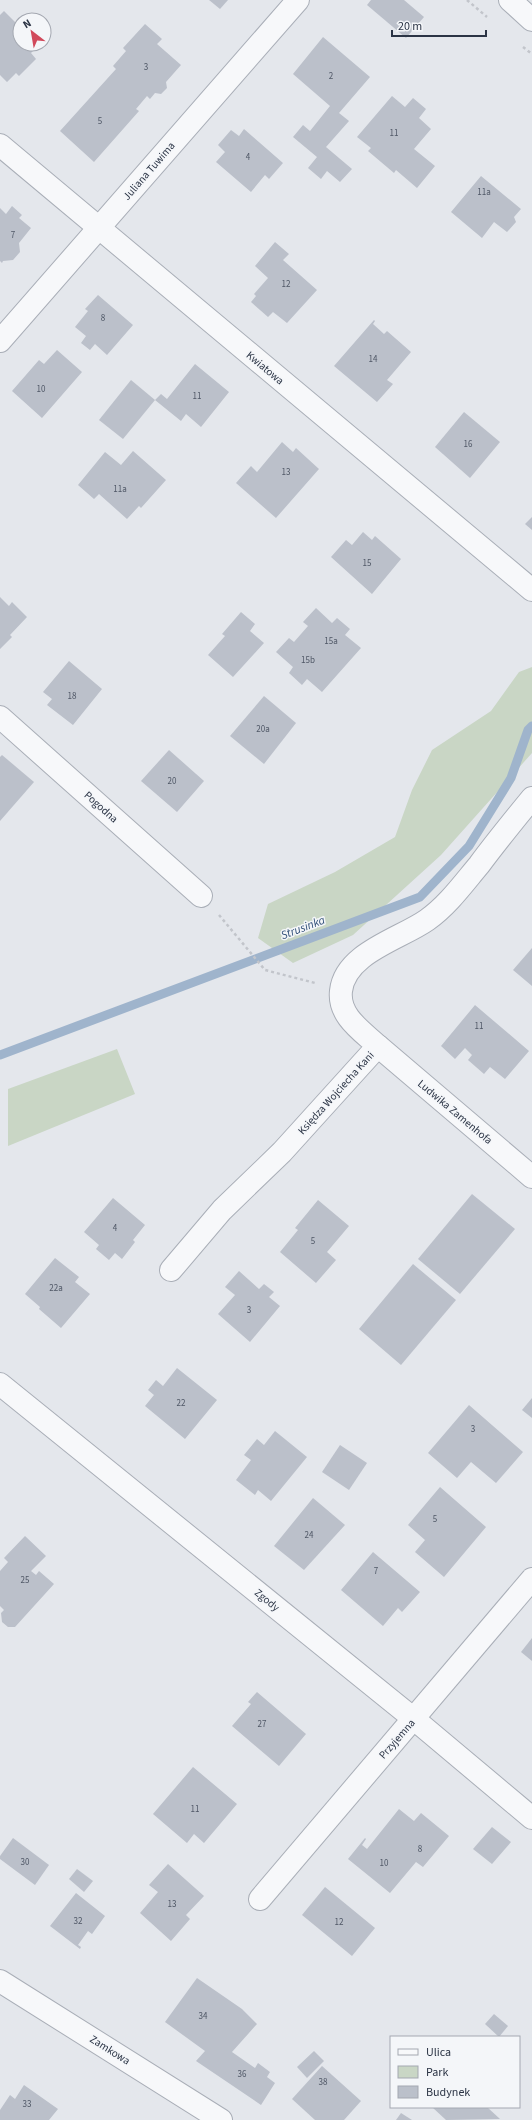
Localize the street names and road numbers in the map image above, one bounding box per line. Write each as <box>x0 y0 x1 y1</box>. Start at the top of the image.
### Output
street label: Juliana Tuwima <box>119 139 179 203</box>
street label: Kwiatowa <box>243 348 287 388</box>
street label: Pogodna <box>81 788 121 826</box>
street label: Księdza Wojciecha Kani <box>295 1048 377 1138</box>
street label: Ludwika Zamenhofa <box>414 1076 496 1148</box>
street label: Zgody <box>251 1585 283 1615</box>
street label: Przyjemna <box>375 1716 419 1762</box>
street label: Zamkowa <box>87 2032 133 2068</box>

